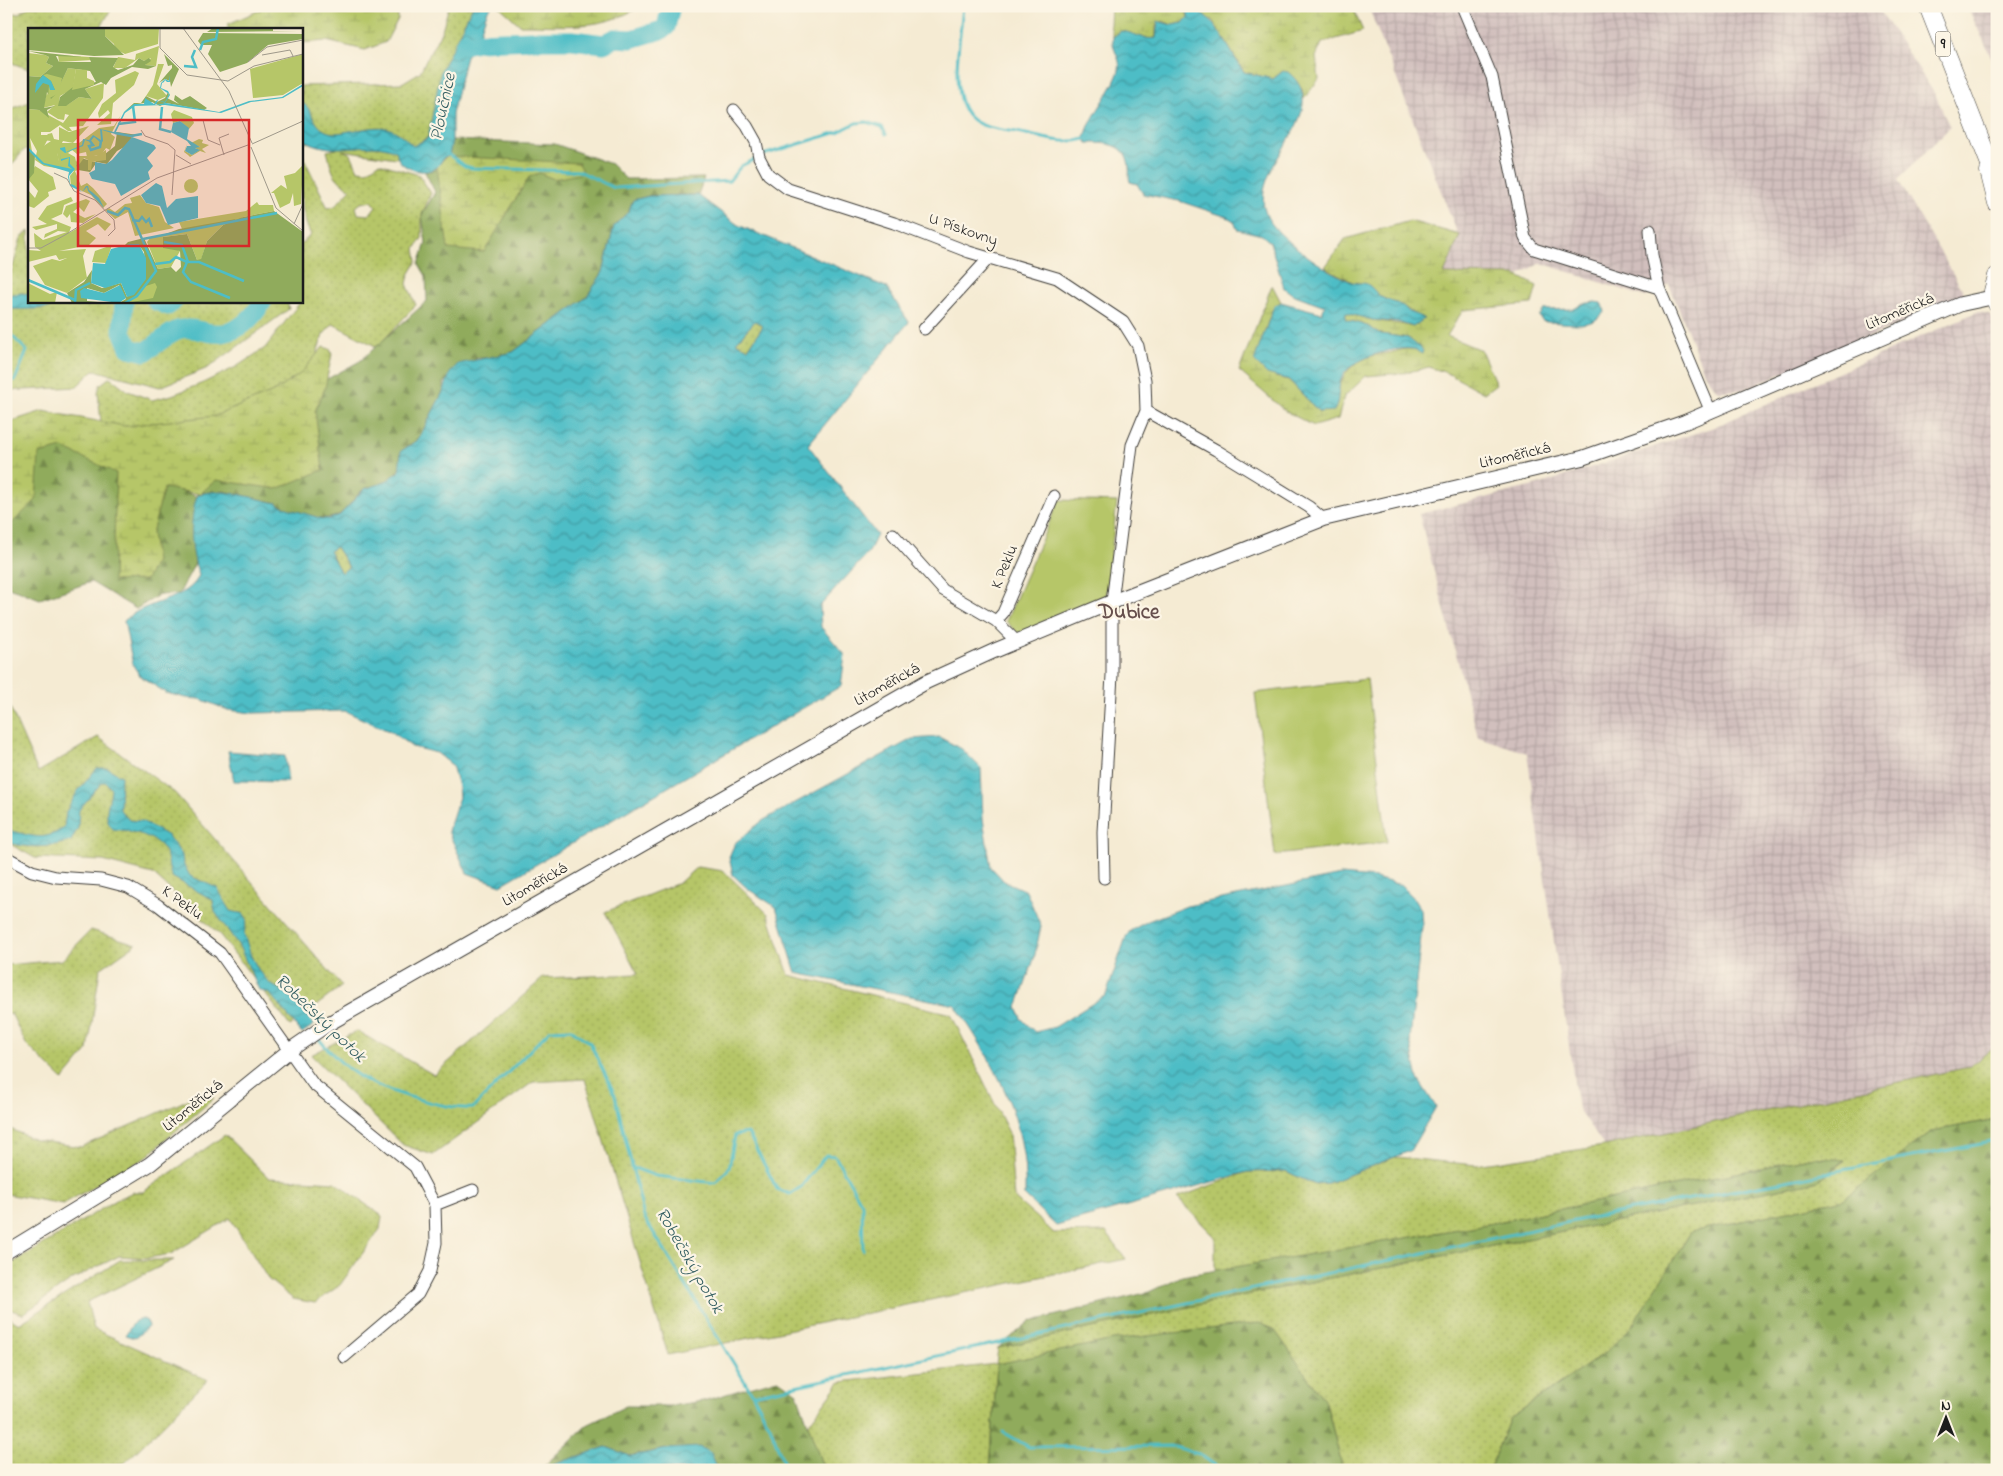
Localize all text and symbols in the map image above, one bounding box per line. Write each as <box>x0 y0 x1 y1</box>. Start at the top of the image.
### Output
inset map <box>28 28 302 302</box>
road number: 9 <box>1936 32 1950 56</box>
water label: Ploučnice <box>424 70 464 143</box>
street label: U Pískovny <box>925 207 1001 253</box>
street label: Litoměřická <box>1862 287 1938 337</box>
street label: Litoměřická <box>1477 436 1553 476</box>
street label: K Peklu <box>985 541 1025 593</box>
district label: Dubice <box>1098 598 1160 628</box>
street label: Litoměřická <box>850 657 924 713</box>
street label: Litoměřická <box>498 857 572 913</box>
street label: K Peklu <box>156 880 208 926</box>
water label: Robečský potok <box>269 969 372 1070</box>
street label: Litoměřická <box>157 1074 229 1138</box>
water label: Robečský potok <box>648 1203 730 1319</box>
north arrow <box>1920 1394 1970 1444</box>
text: N <box>1941 1396 1951 1417</box>

